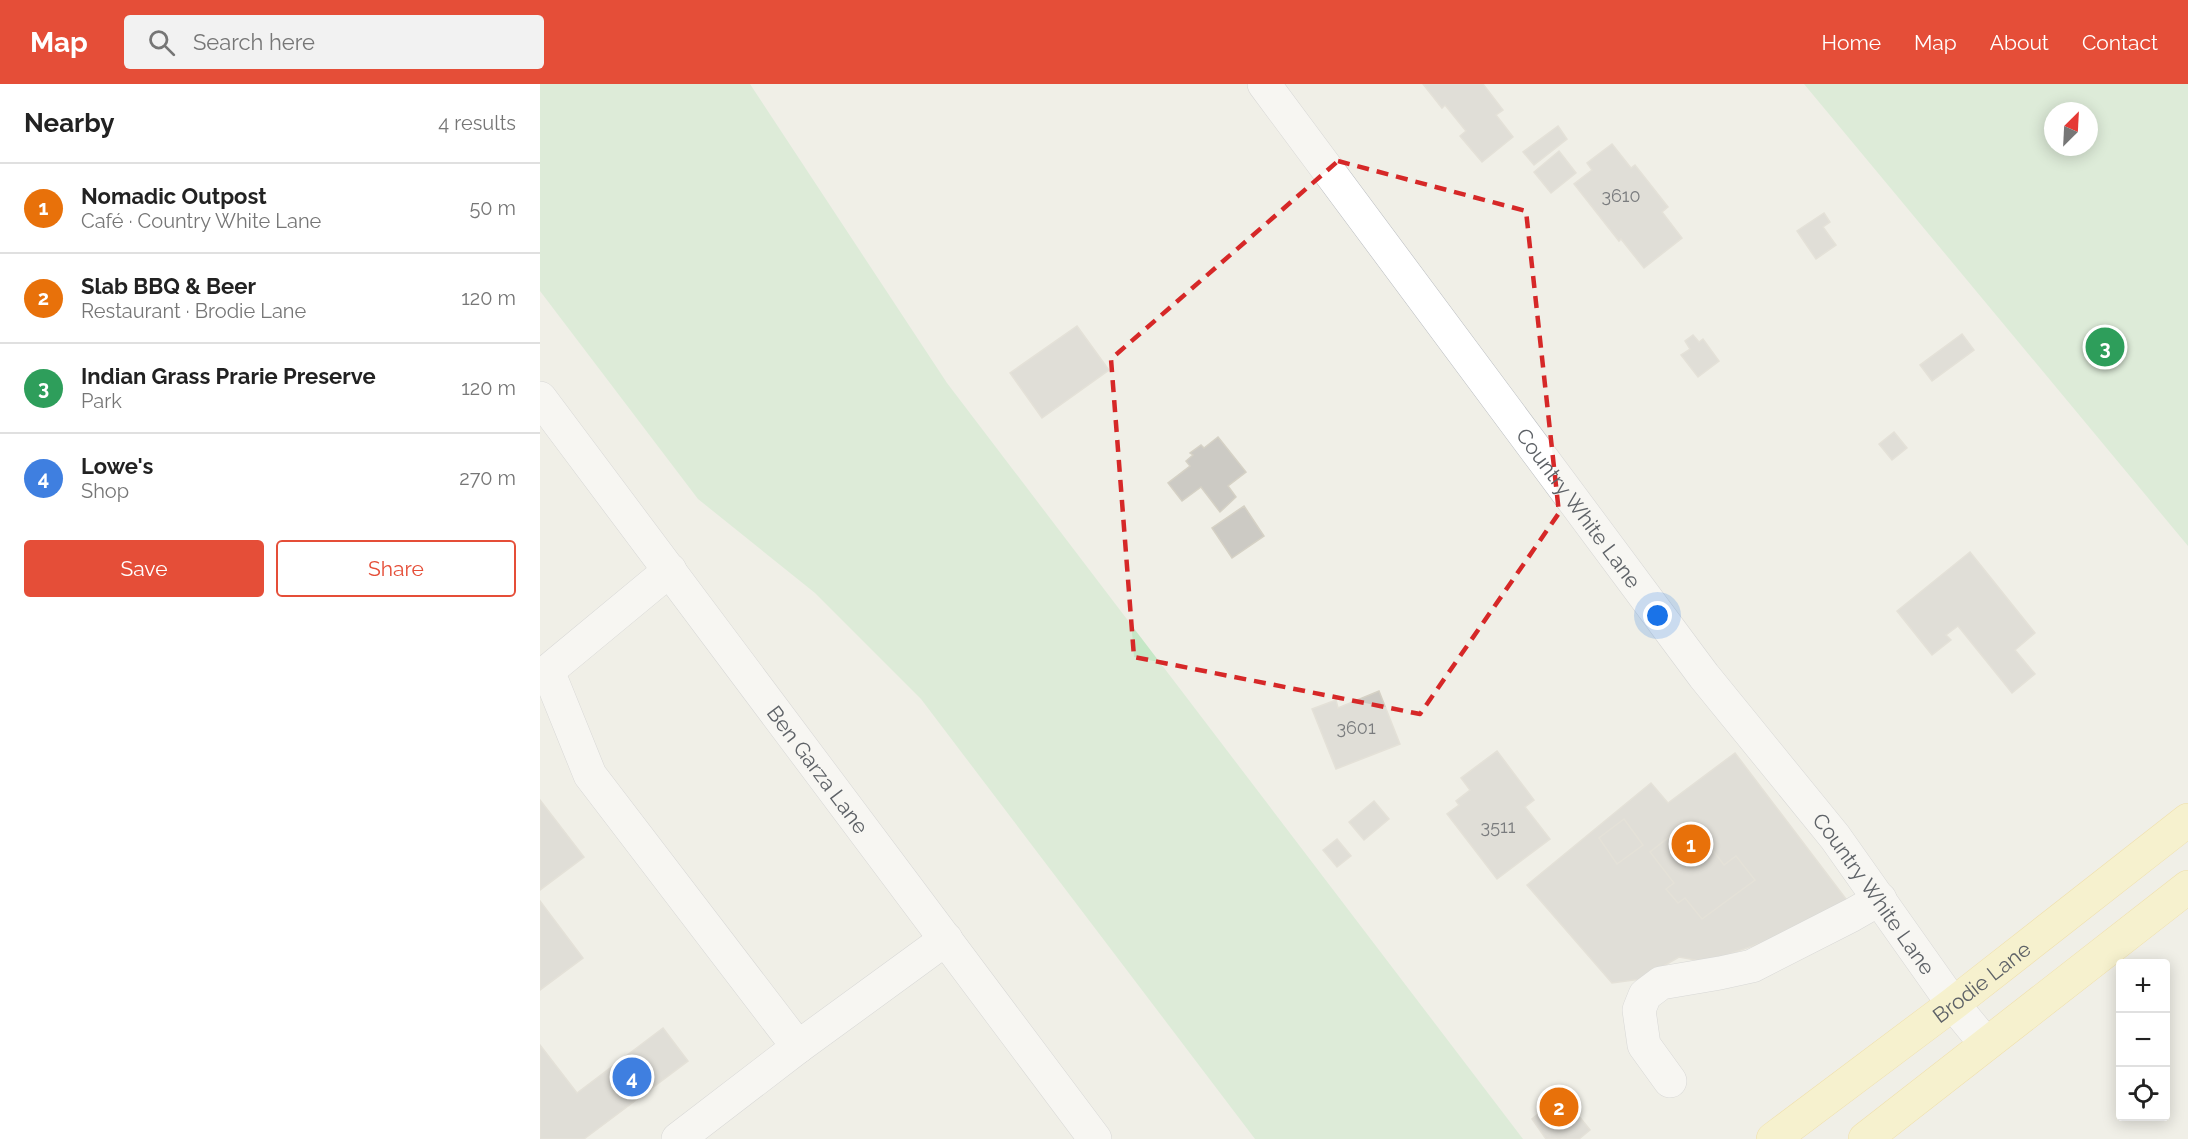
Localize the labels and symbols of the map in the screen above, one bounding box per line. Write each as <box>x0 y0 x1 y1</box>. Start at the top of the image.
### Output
north arrow <box>2044 102 2098 156</box>
house number: 3610 <box>1601 185 1641 206</box>
pin: 3 <box>2086 324 2124 370</box>
street label: Country White Lane <box>1511 423 1647 593</box>
your location <box>1643 601 1672 630</box>
street label: Ben Garza Lane <box>762 701 874 838</box>
house number: 3601 <box>1336 717 1376 738</box>
street label: Country White Lane <box>1808 808 1941 979</box>
house number: 3511 <box>1481 816 1516 837</box>
pin: 1 <box>1672 822 1710 867</box>
street label: Brodie Lane <box>1927 936 2035 1028</box>
pin: 4 <box>612 1054 652 1100</box>
pin: 2 <box>1540 1084 1578 1130</box>

